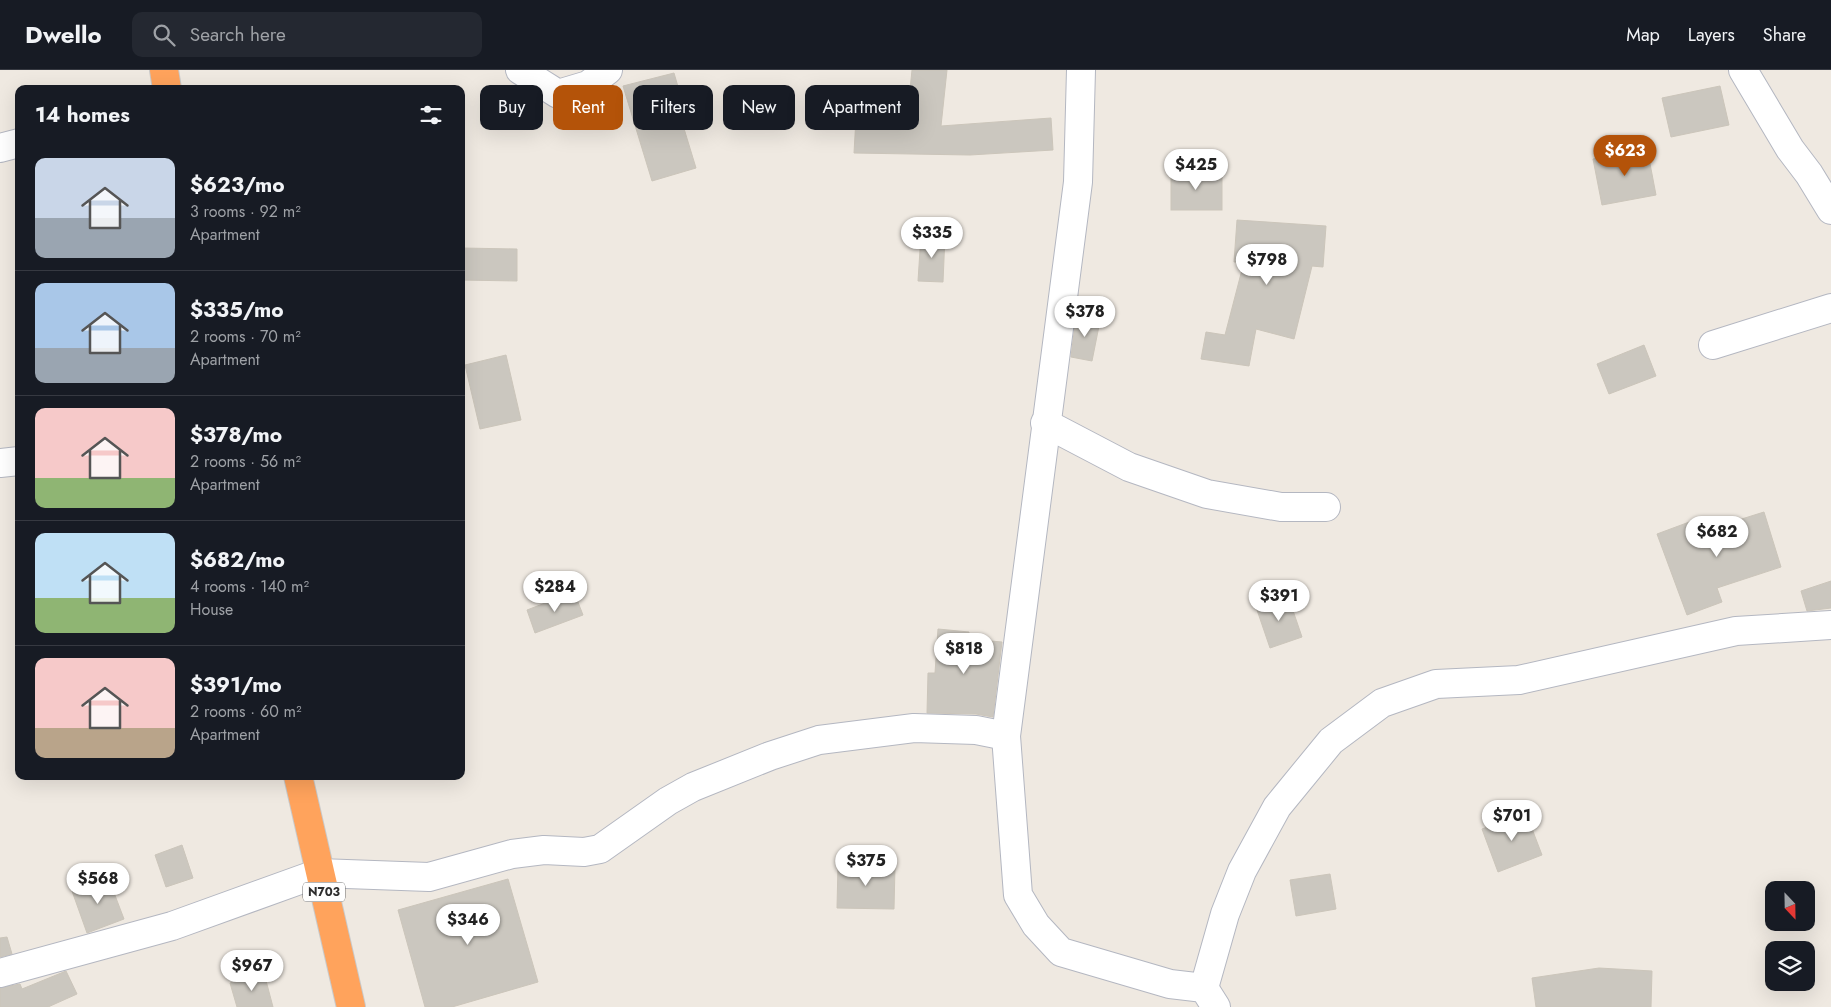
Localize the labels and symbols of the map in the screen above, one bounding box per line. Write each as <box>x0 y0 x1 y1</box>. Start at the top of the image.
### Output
pin: $623 <box>1595 134 1655 177</box>
pin: $425 <box>1166 148 1226 191</box>
pin: $335 <box>902 216 962 259</box>
pin: $798 <box>1237 244 1297 286</box>
pin: $378 <box>1055 296 1115 338</box>
pin: $682 <box>1687 516 1747 558</box>
pin: $284 <box>525 570 585 613</box>
pin: $391 <box>1249 580 1309 622</box>
pin: $818 <box>934 632 994 675</box>
pin: $701 <box>1482 800 1542 842</box>
pin: $375 <box>836 844 896 887</box>
pin: $568 <box>68 862 128 905</box>
north arrow <box>1765 881 1815 931</box>
road number: N703 <box>303 882 345 902</box>
pin: $346 <box>438 904 498 946</box>
pin: $967 <box>222 950 282 992</box>

